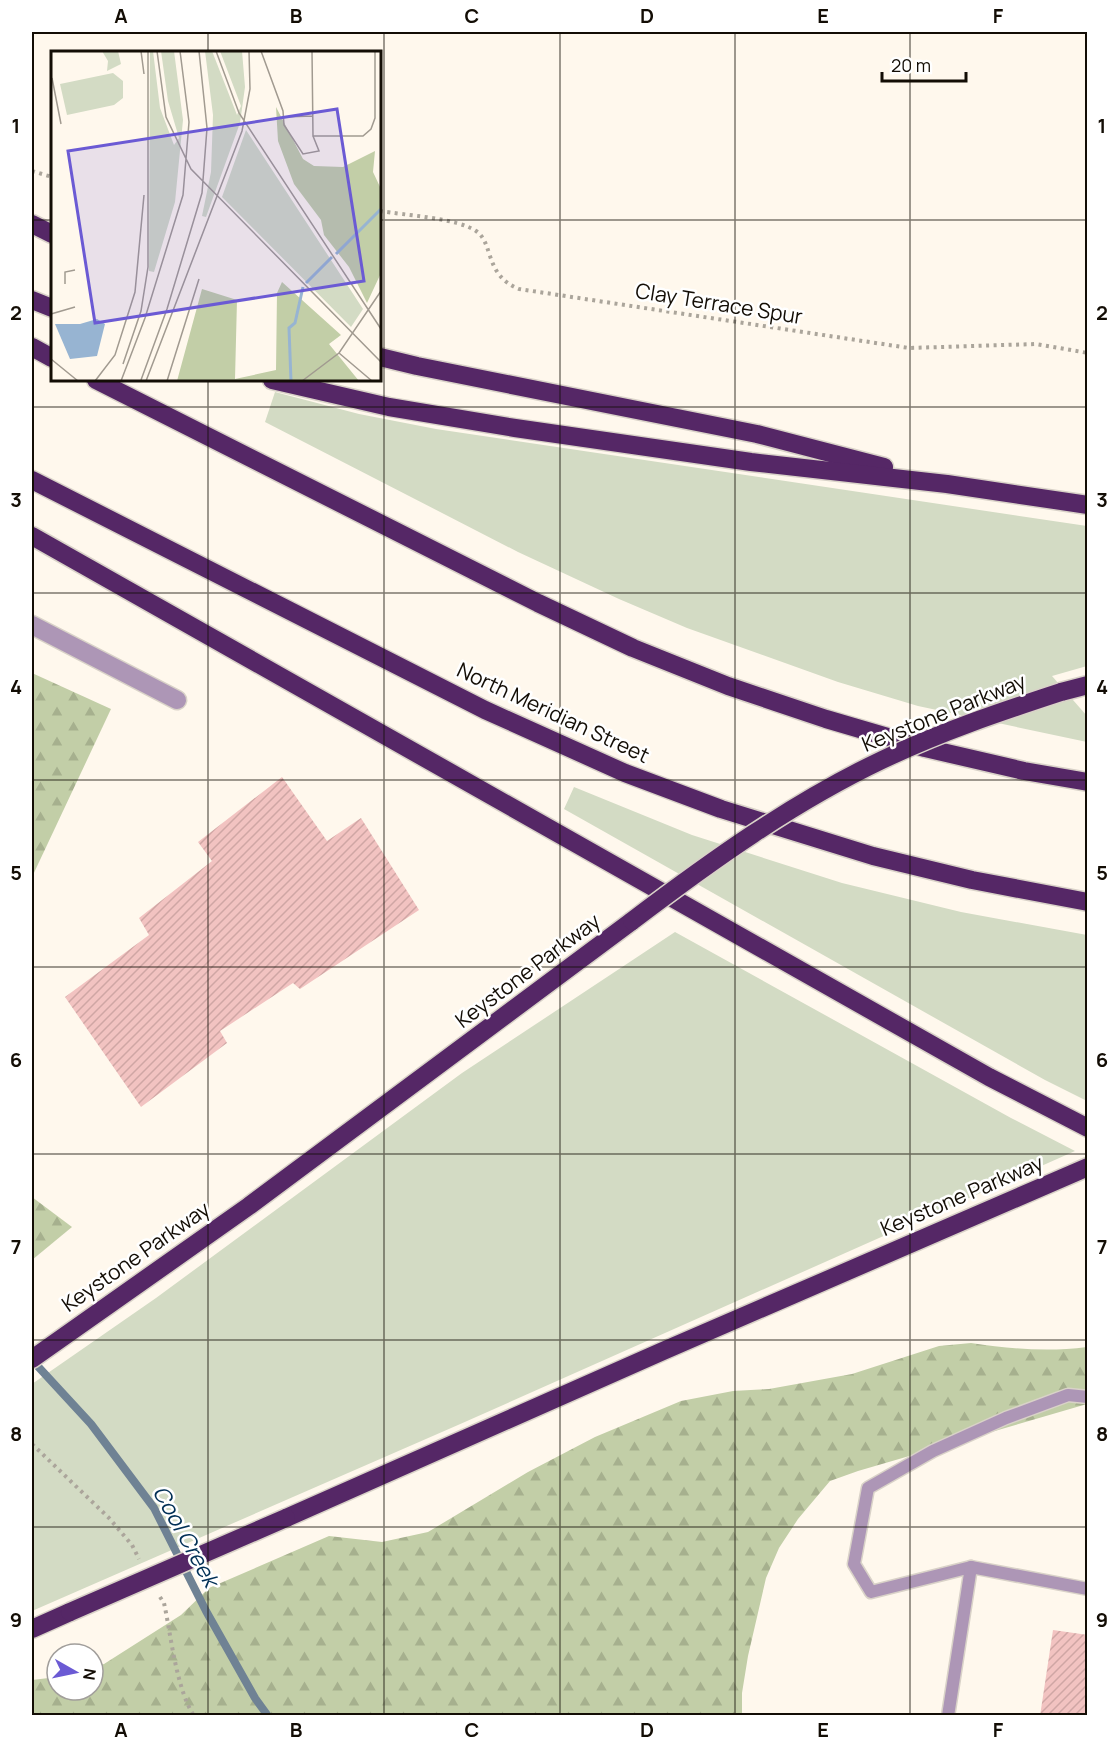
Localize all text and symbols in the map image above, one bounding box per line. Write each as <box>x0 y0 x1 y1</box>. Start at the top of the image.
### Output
text: A <box>114 2 128 29</box>
text: B <box>290 2 303 29</box>
text: C <box>465 2 479 29</box>
text: D <box>640 2 654 29</box>
text: E <box>817 2 829 29</box>
text: F <box>993 2 1004 29</box>
scale bar <box>882 45 966 83</box>
inset map <box>51 51 381 381</box>
text: 20 m <box>891 53 931 77</box>
text: 1 <box>12 112 20 139</box>
text: 1 <box>1098 112 1106 139</box>
street label: Clay Terrace Spur <box>634 276 805 330</box>
text: 2 <box>10 299 22 326</box>
text: 2 <box>1096 299 1108 326</box>
text: 3 <box>10 486 22 513</box>
text: 3 <box>1096 486 1108 513</box>
street label: North Meridian Street <box>453 655 654 769</box>
street label: Keystone Parkway <box>857 666 1030 758</box>
text: 4 <box>10 673 22 700</box>
text: 4 <box>1096 673 1108 700</box>
text: 5 <box>10 859 22 886</box>
text: 5 <box>1096 859 1108 886</box>
street label: Keystone Parkway <box>449 907 606 1034</box>
text: 6 <box>10 1046 22 1073</box>
text: 6 <box>1096 1046 1108 1073</box>
street label: Keystone Parkway <box>876 1148 1047 1242</box>
street label: Keystone Parkway <box>56 1195 215 1318</box>
text: 7 <box>11 1233 21 1260</box>
text: 7 <box>1097 1233 1107 1260</box>
text: 8 <box>10 1420 22 1447</box>
text: 8 <box>1096 1420 1108 1447</box>
water label: Cool Creek <box>146 1480 228 1595</box>
text: 9 <box>10 1606 22 1633</box>
text: 9 <box>1096 1606 1108 1633</box>
north arrow <box>45 1642 105 1702</box>
text: N <box>78 1667 102 1682</box>
text: A <box>114 1716 128 1743</box>
text: B <box>290 1716 303 1743</box>
text: C <box>465 1716 479 1743</box>
text: D <box>640 1716 654 1743</box>
text: E <box>817 1716 829 1743</box>
text: F <box>993 1716 1004 1743</box>

